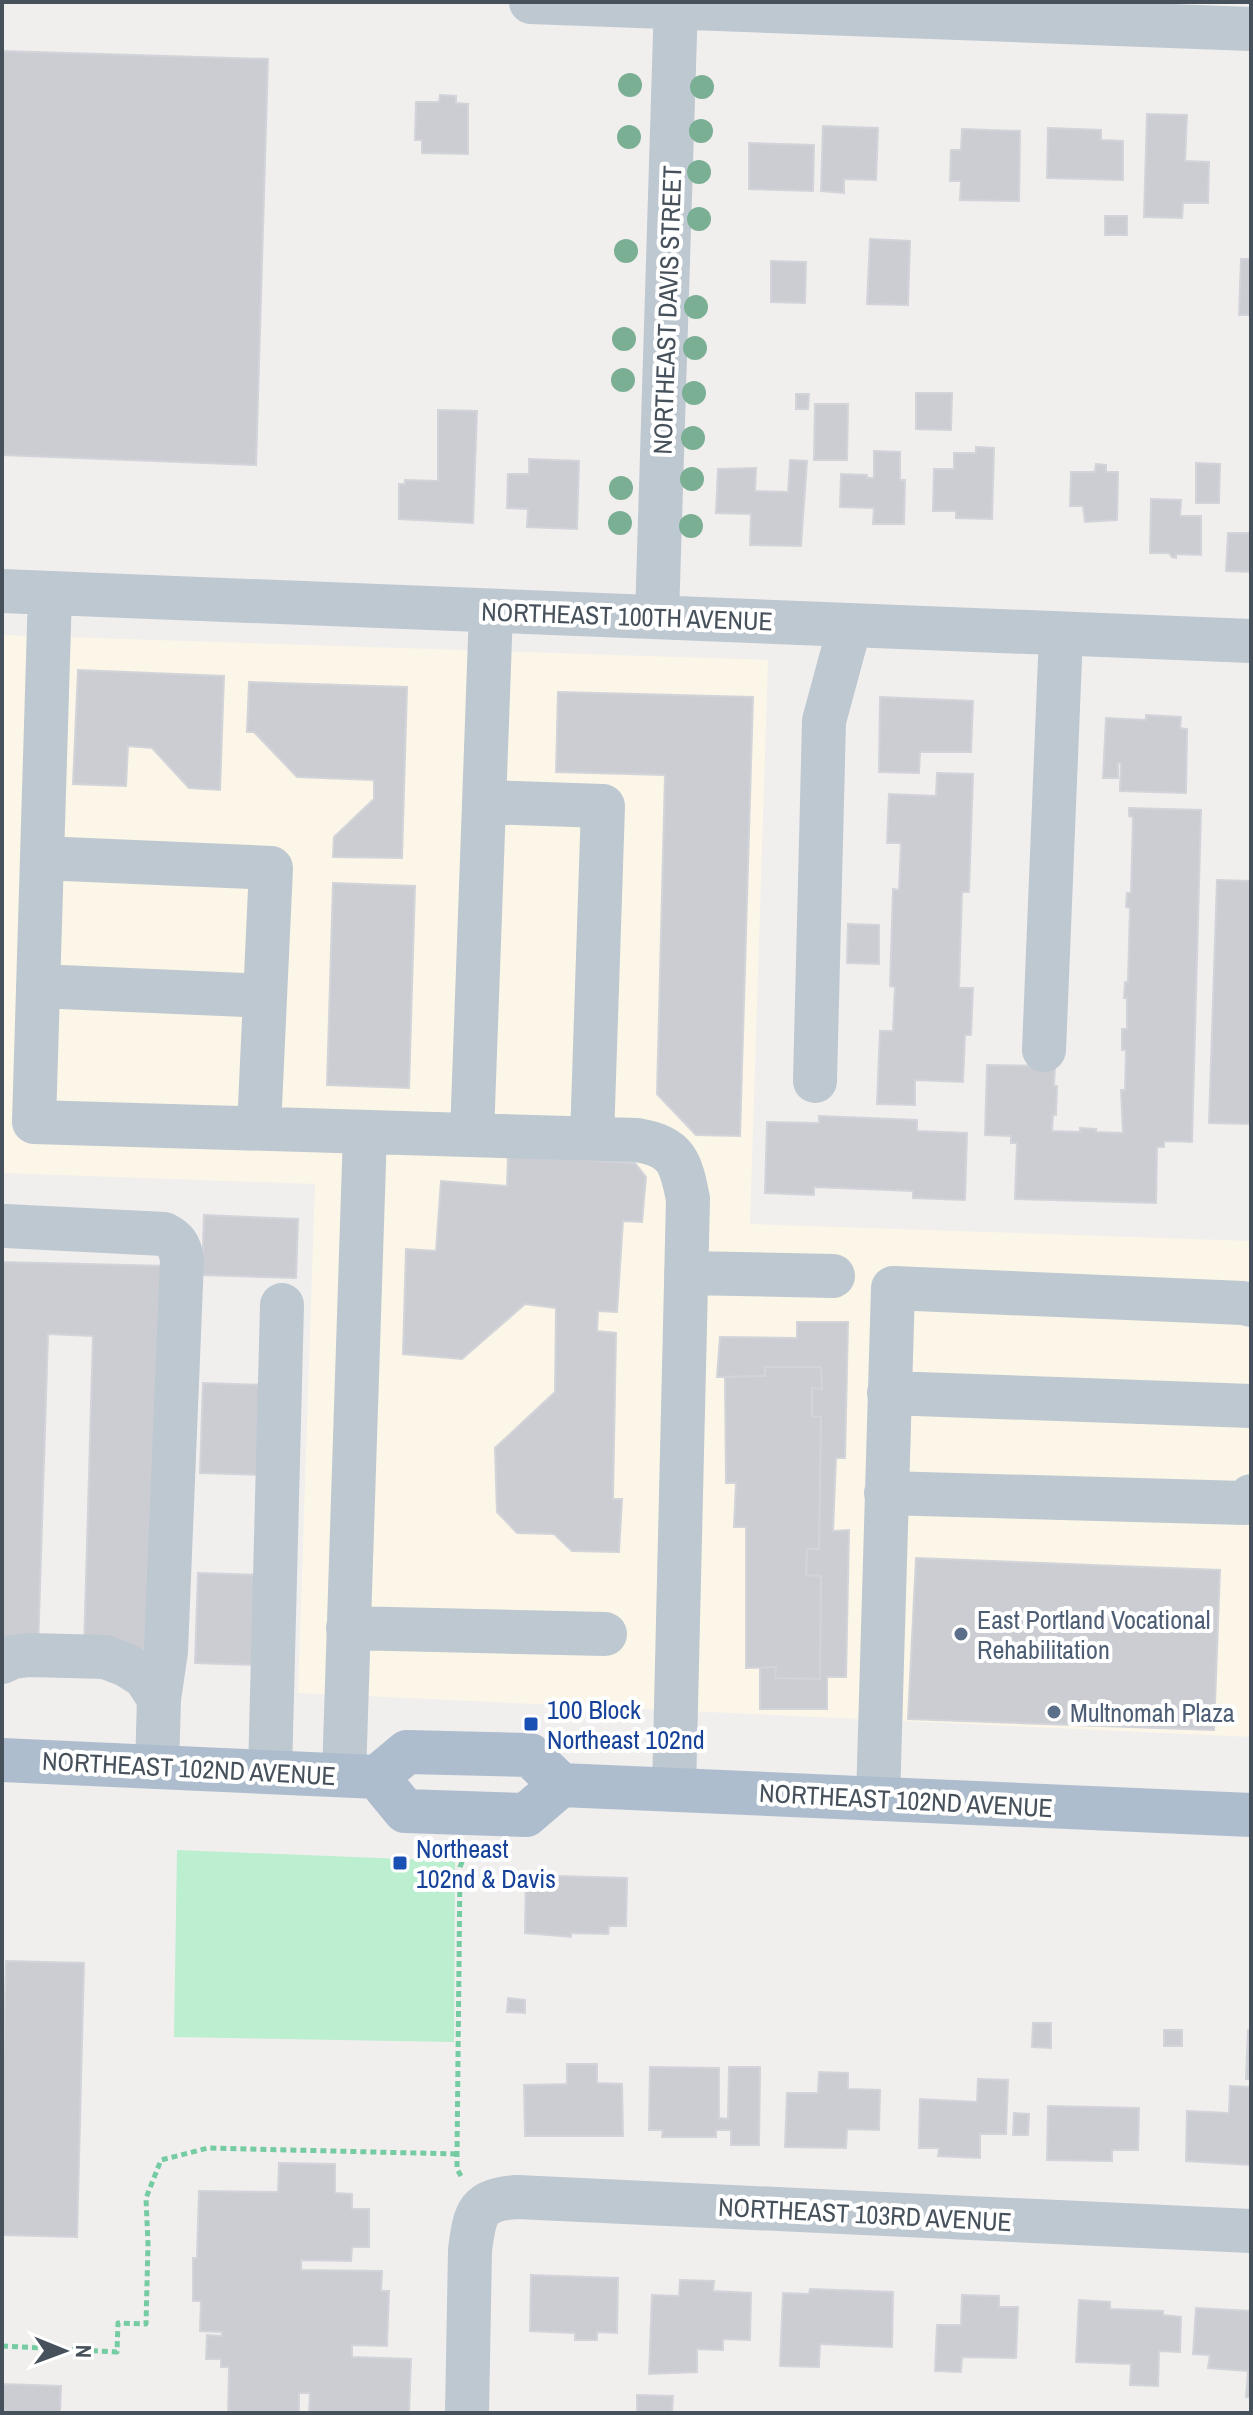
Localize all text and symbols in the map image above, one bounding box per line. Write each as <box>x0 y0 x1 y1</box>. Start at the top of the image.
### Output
street label: NORTHEAST DAVIS STREET <box>644 165 690 455</box>
street label: NORTHEAST 100TH AVENUE <box>481 593 773 639</box>
place label: East Portland Vocational Rehabilitation <box>977 1602 1211 1667</box>
marker: East Portland Vocational Rehabilitation <box>952 1625 970 1643</box>
place label: 100 Block Northeast 102nd <box>547 1692 705 1757</box>
place label: Multnomah Plaza <box>1070 1695 1235 1730</box>
marker: Multnomah Plaza <box>1045 1703 1063 1721</box>
marker: 100 Block Northeast 102nd <box>522 1715 540 1733</box>
street label: NORTHEAST 102ND AVENUE <box>41 1743 337 1793</box>
street label: NORTHEAST 102ND AVENUE <box>758 1775 1054 1825</box>
place label: Northeast 102nd & Davis <box>416 1831 556 1896</box>
marker: Northeast 102nd & Davis <box>391 1854 409 1872</box>
street label: NORTHEAST 103RD AVENUE <box>717 2189 1013 2239</box>
north arrow <box>24 2311 104 2391</box>
text: N <box>69 2345 99 2358</box>

